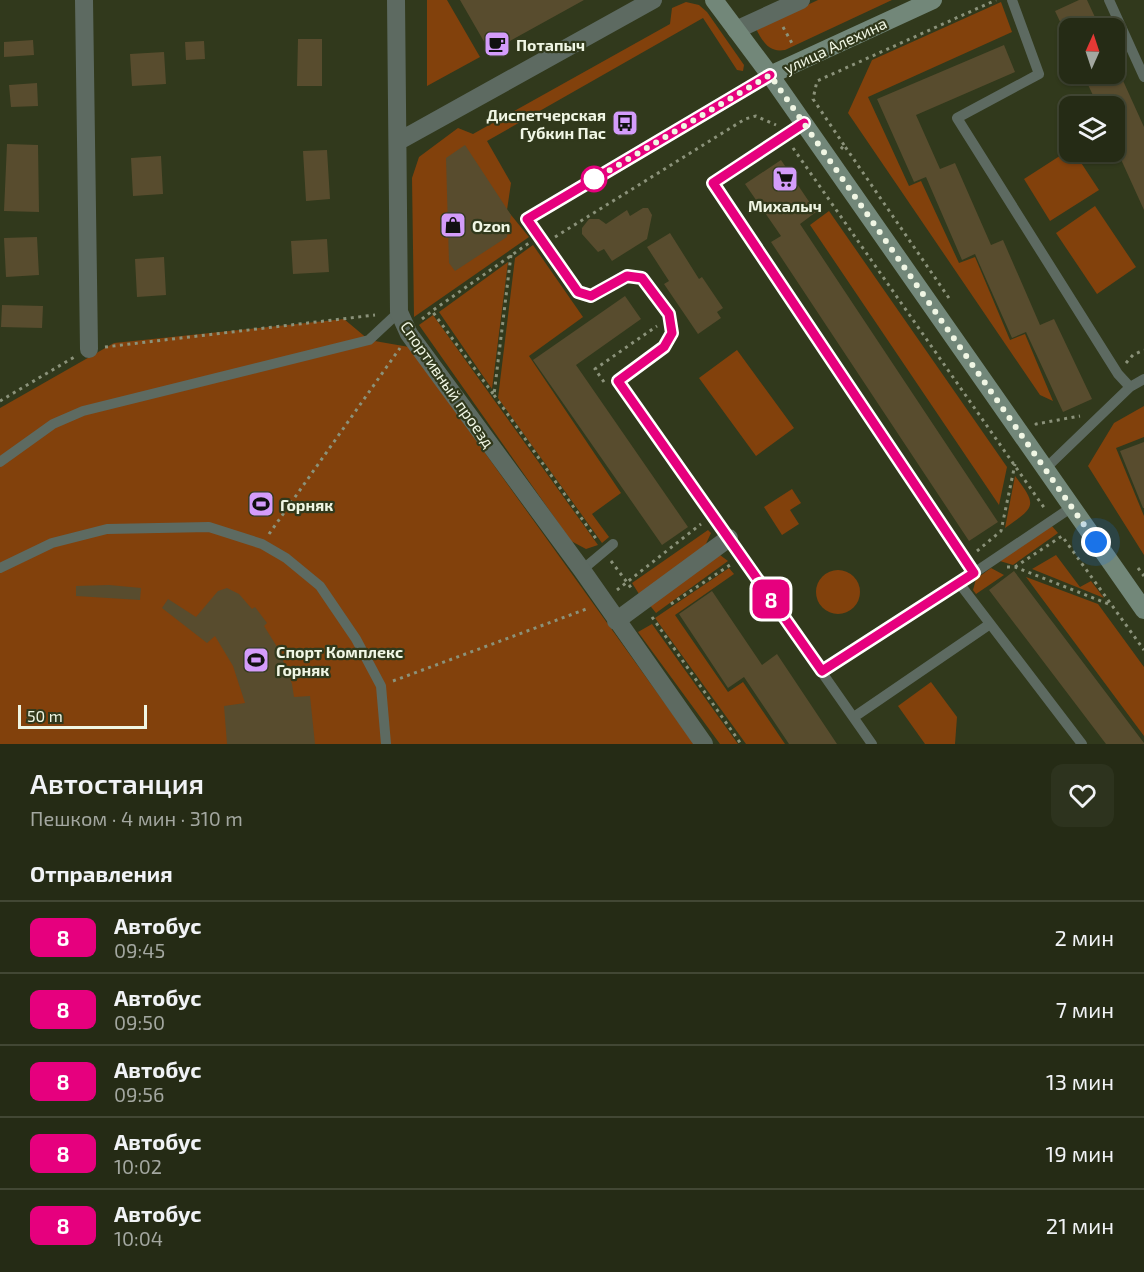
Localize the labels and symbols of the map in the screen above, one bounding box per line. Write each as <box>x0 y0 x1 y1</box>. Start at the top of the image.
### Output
street label: улица Алехина <box>780 13 890 78</box>
north arrow <box>1059 18 1125 84</box>
cafe icon: Потапыч <box>482 29 512 59</box>
place label: Потапыч <box>516 35 585 54</box>
place label: Диспетчерская Губкин Пас <box>486 105 606 142</box>
bus stop icon: Диспетчерская Губкин Пас <box>610 108 640 138</box>
supermarket icon: Михалыч <box>770 164 800 194</box>
unlabelled marker <box>581 166 607 192</box>
place label: Михалыч <box>748 196 822 215</box>
shop icon: Ozon <box>438 210 468 240</box>
place label: Ozon <box>472 216 510 235</box>
street label: Спортивный проезд <box>397 317 499 451</box>
sports icon: Горняк <box>246 489 276 519</box>
place label: Горняк <box>280 495 333 514</box>
your location <box>1081 527 1111 557</box>
line badge: 8 <box>752 580 790 618</box>
place label: Спорт Комплекс Горняк <box>276 642 403 679</box>
sports icon: Спорт Комплекс Горняк <box>241 645 271 675</box>
scale bar <box>18 702 147 730</box>

